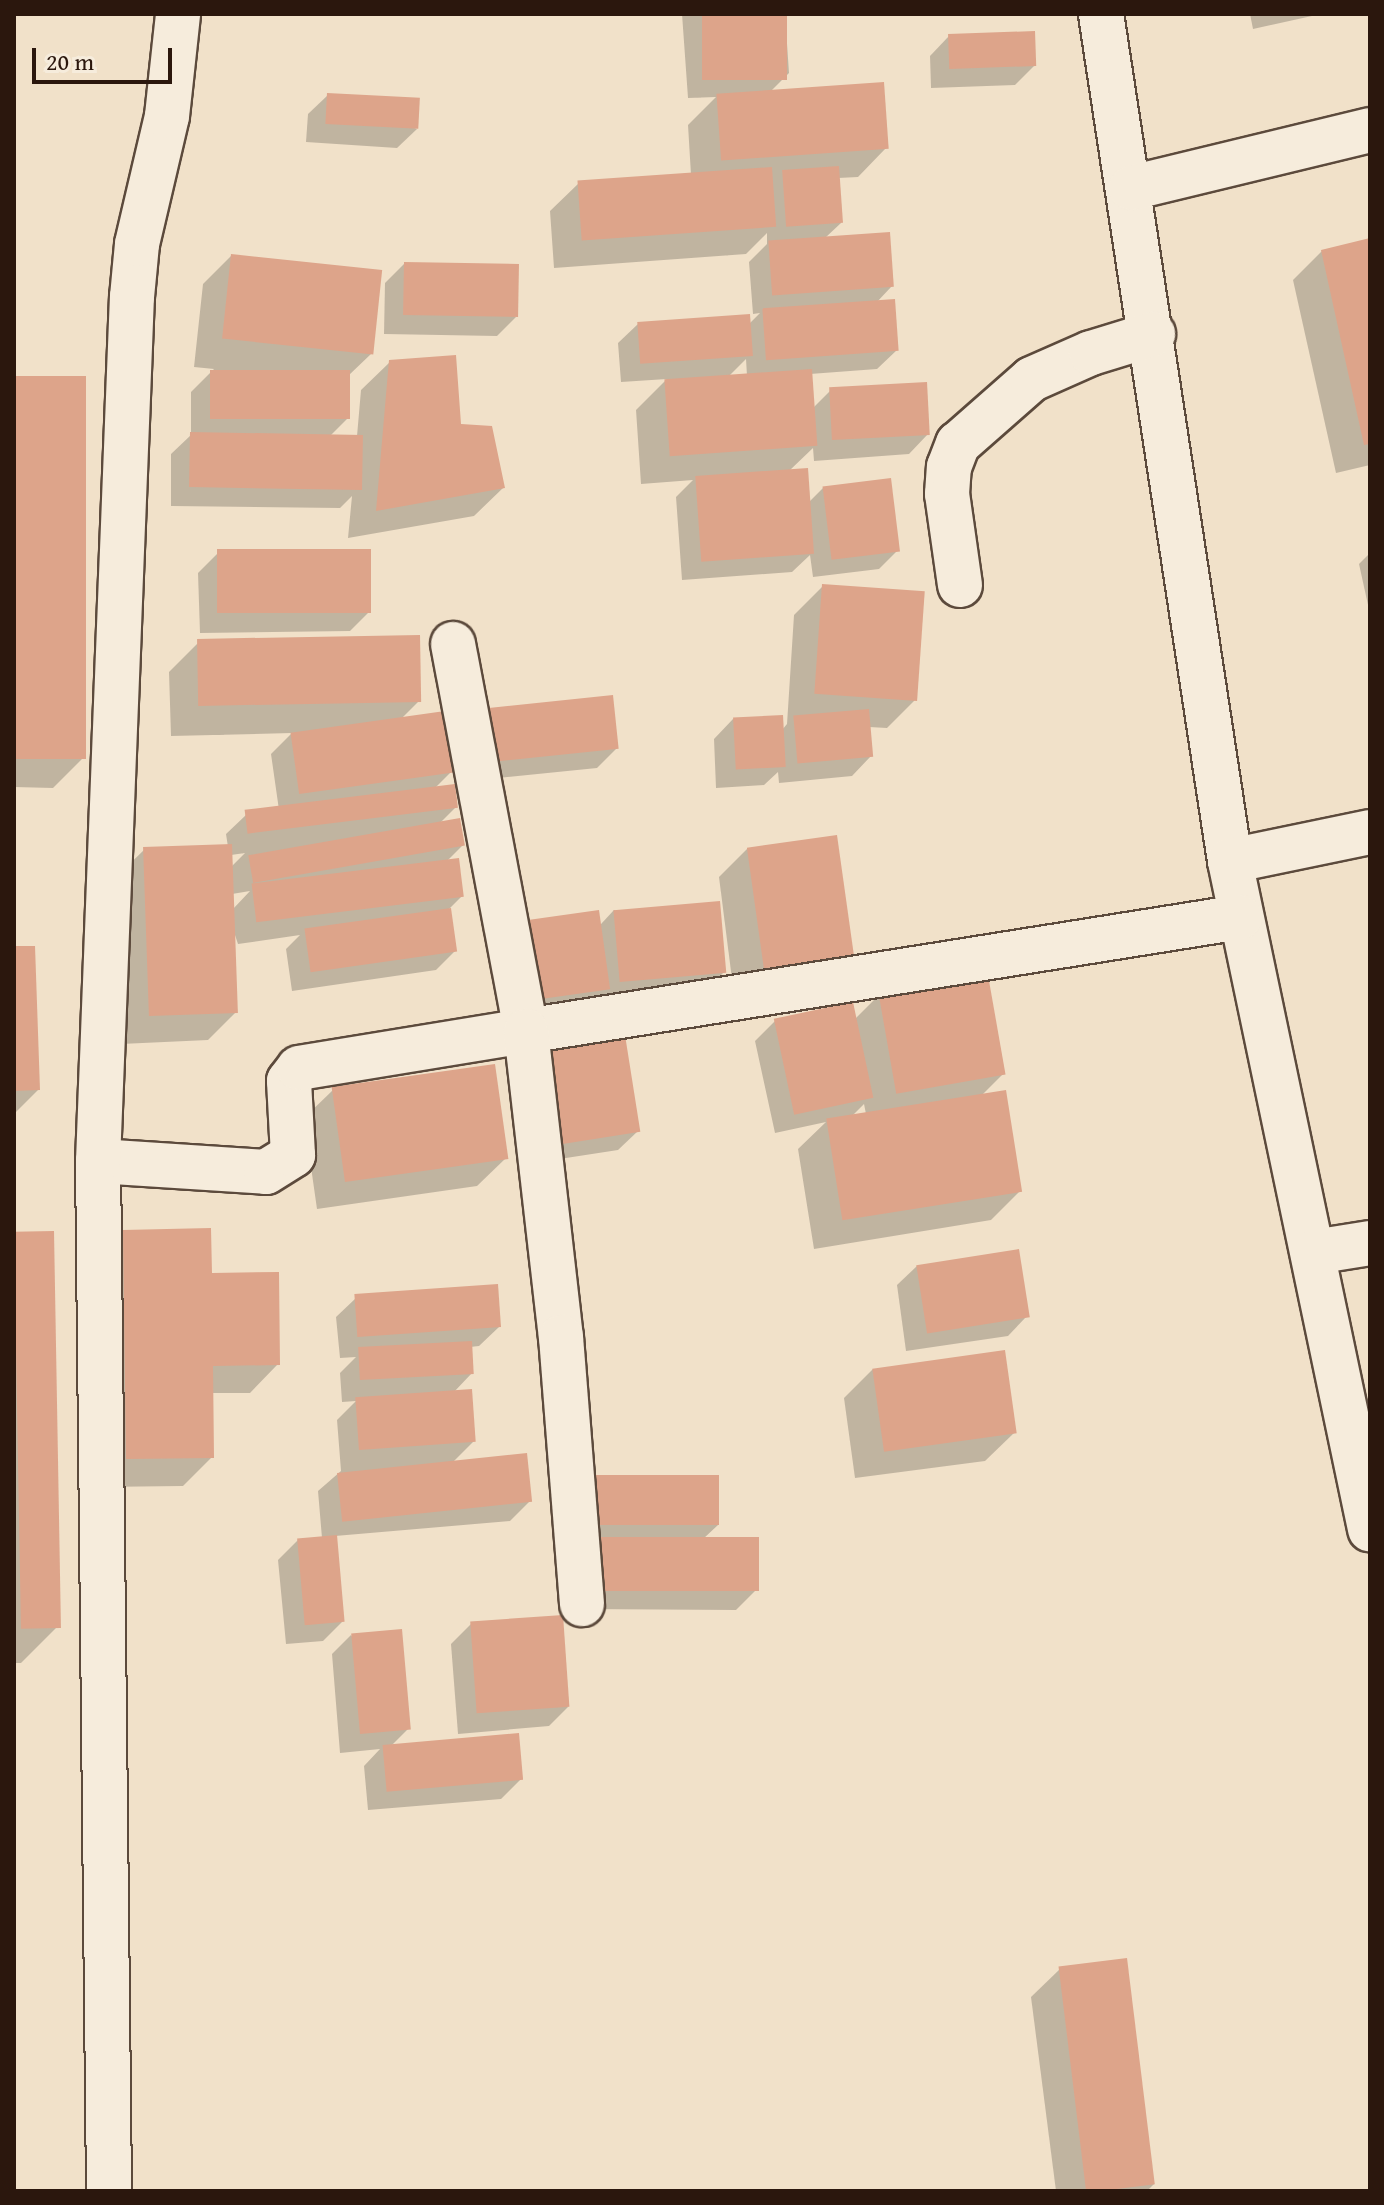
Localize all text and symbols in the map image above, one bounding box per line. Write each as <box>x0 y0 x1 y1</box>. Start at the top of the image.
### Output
scale bar <box>36 32 176 82</box>
text: 20 m <box>46 44 94 79</box>

